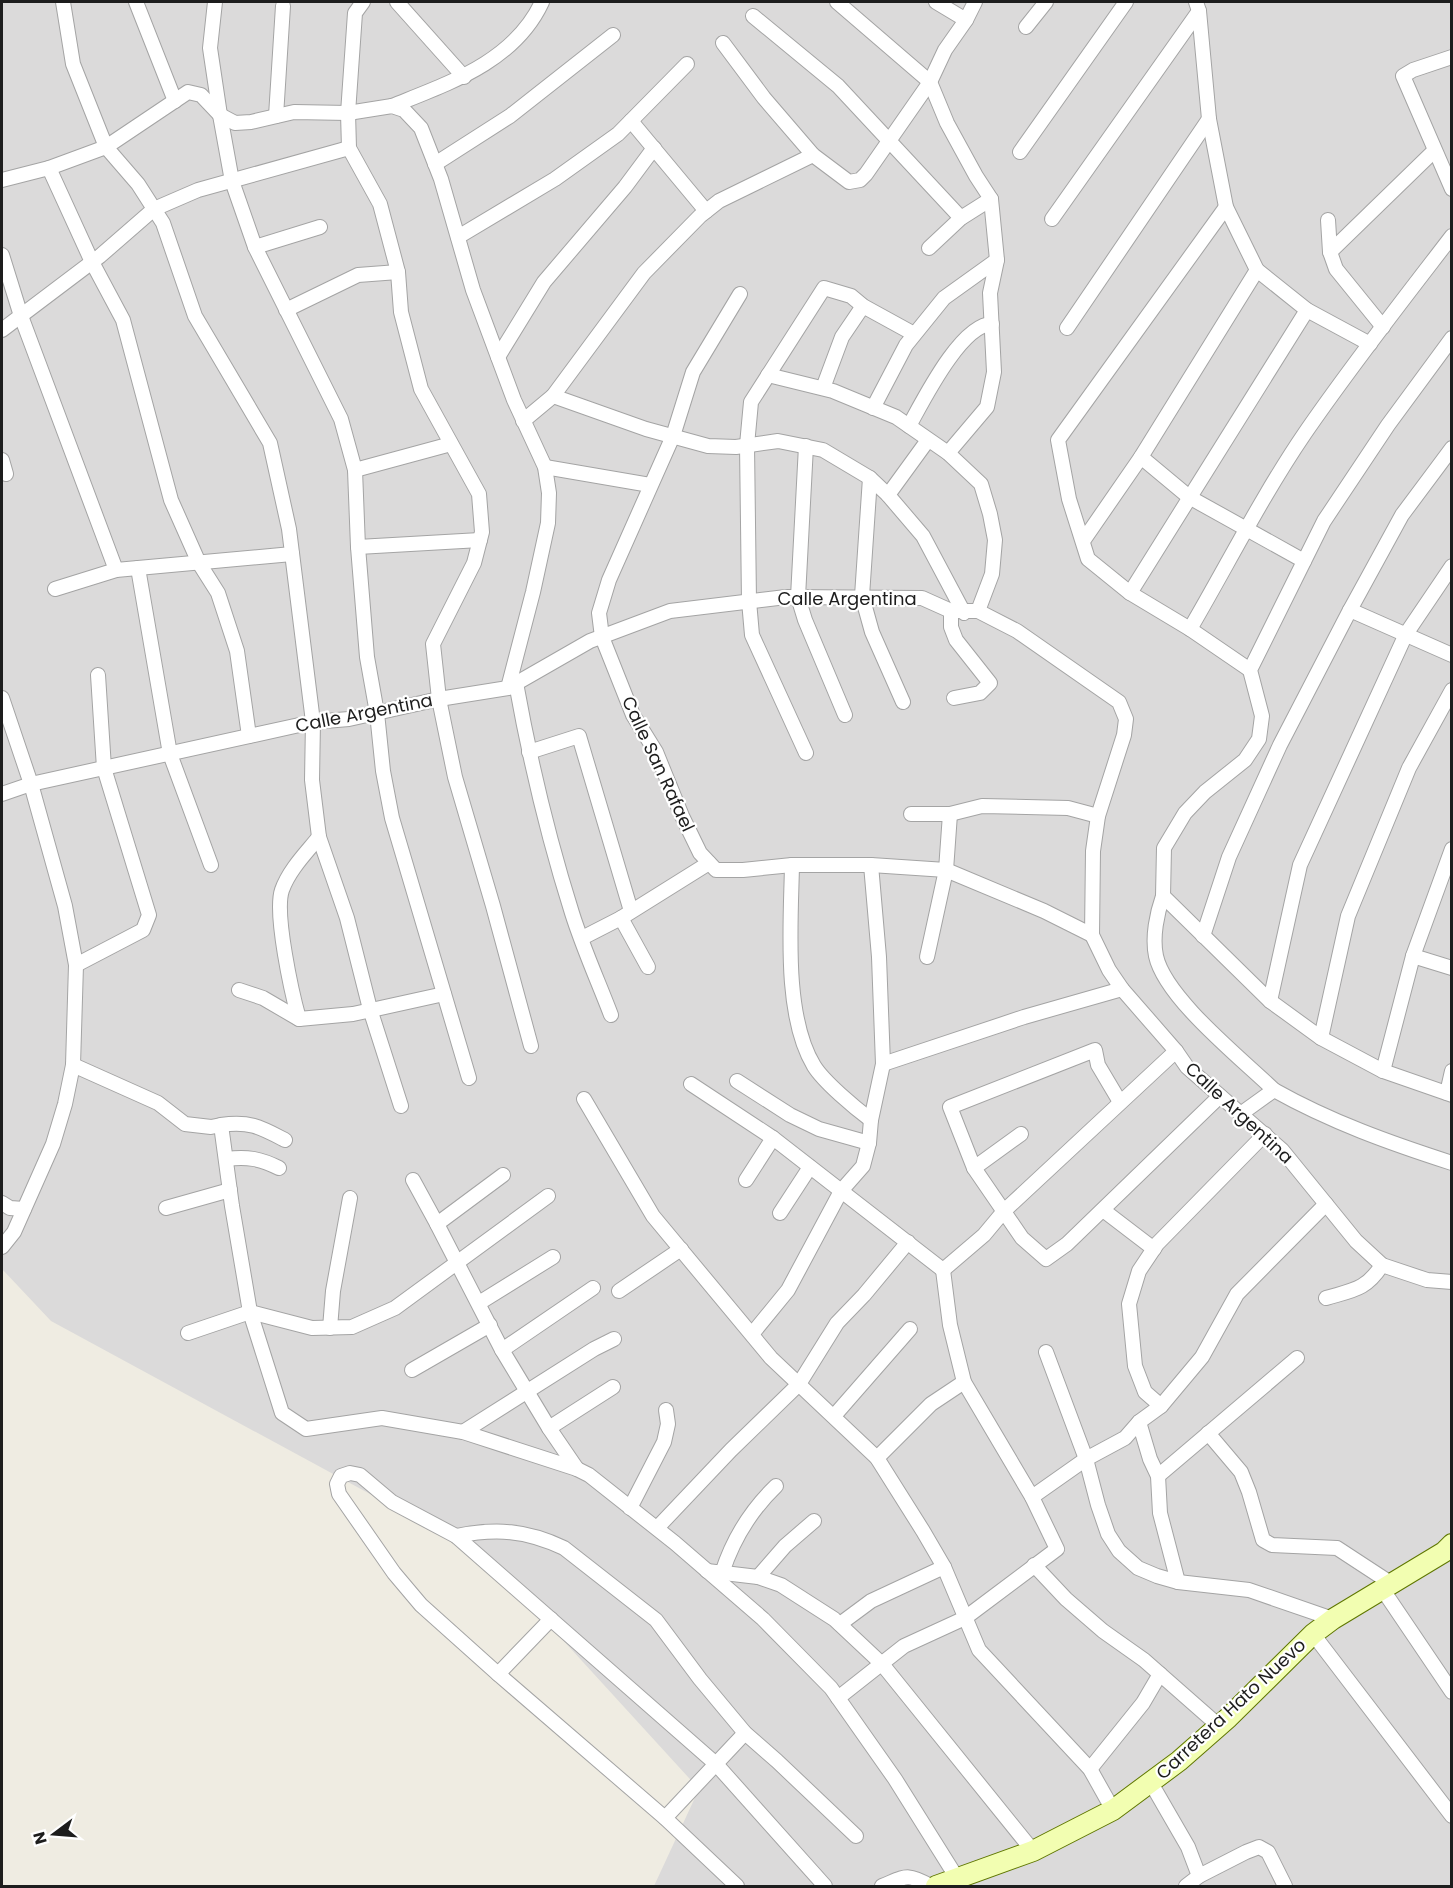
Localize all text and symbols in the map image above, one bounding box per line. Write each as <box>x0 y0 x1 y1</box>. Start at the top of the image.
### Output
street label: Calle Argentina <box>777 586 917 611</box>
street label: Calle Argentina <box>293 687 435 738</box>
street label: Calle San Rafael <box>616 692 701 836</box>
street label: Calle Argentina <box>1180 1056 1299 1169</box>
street label: Carretera Hato Nuevo <box>1150 1632 1311 1785</box>
north arrow <box>24 1804 84 1864</box>
text: N <box>27 1829 53 1847</box>

